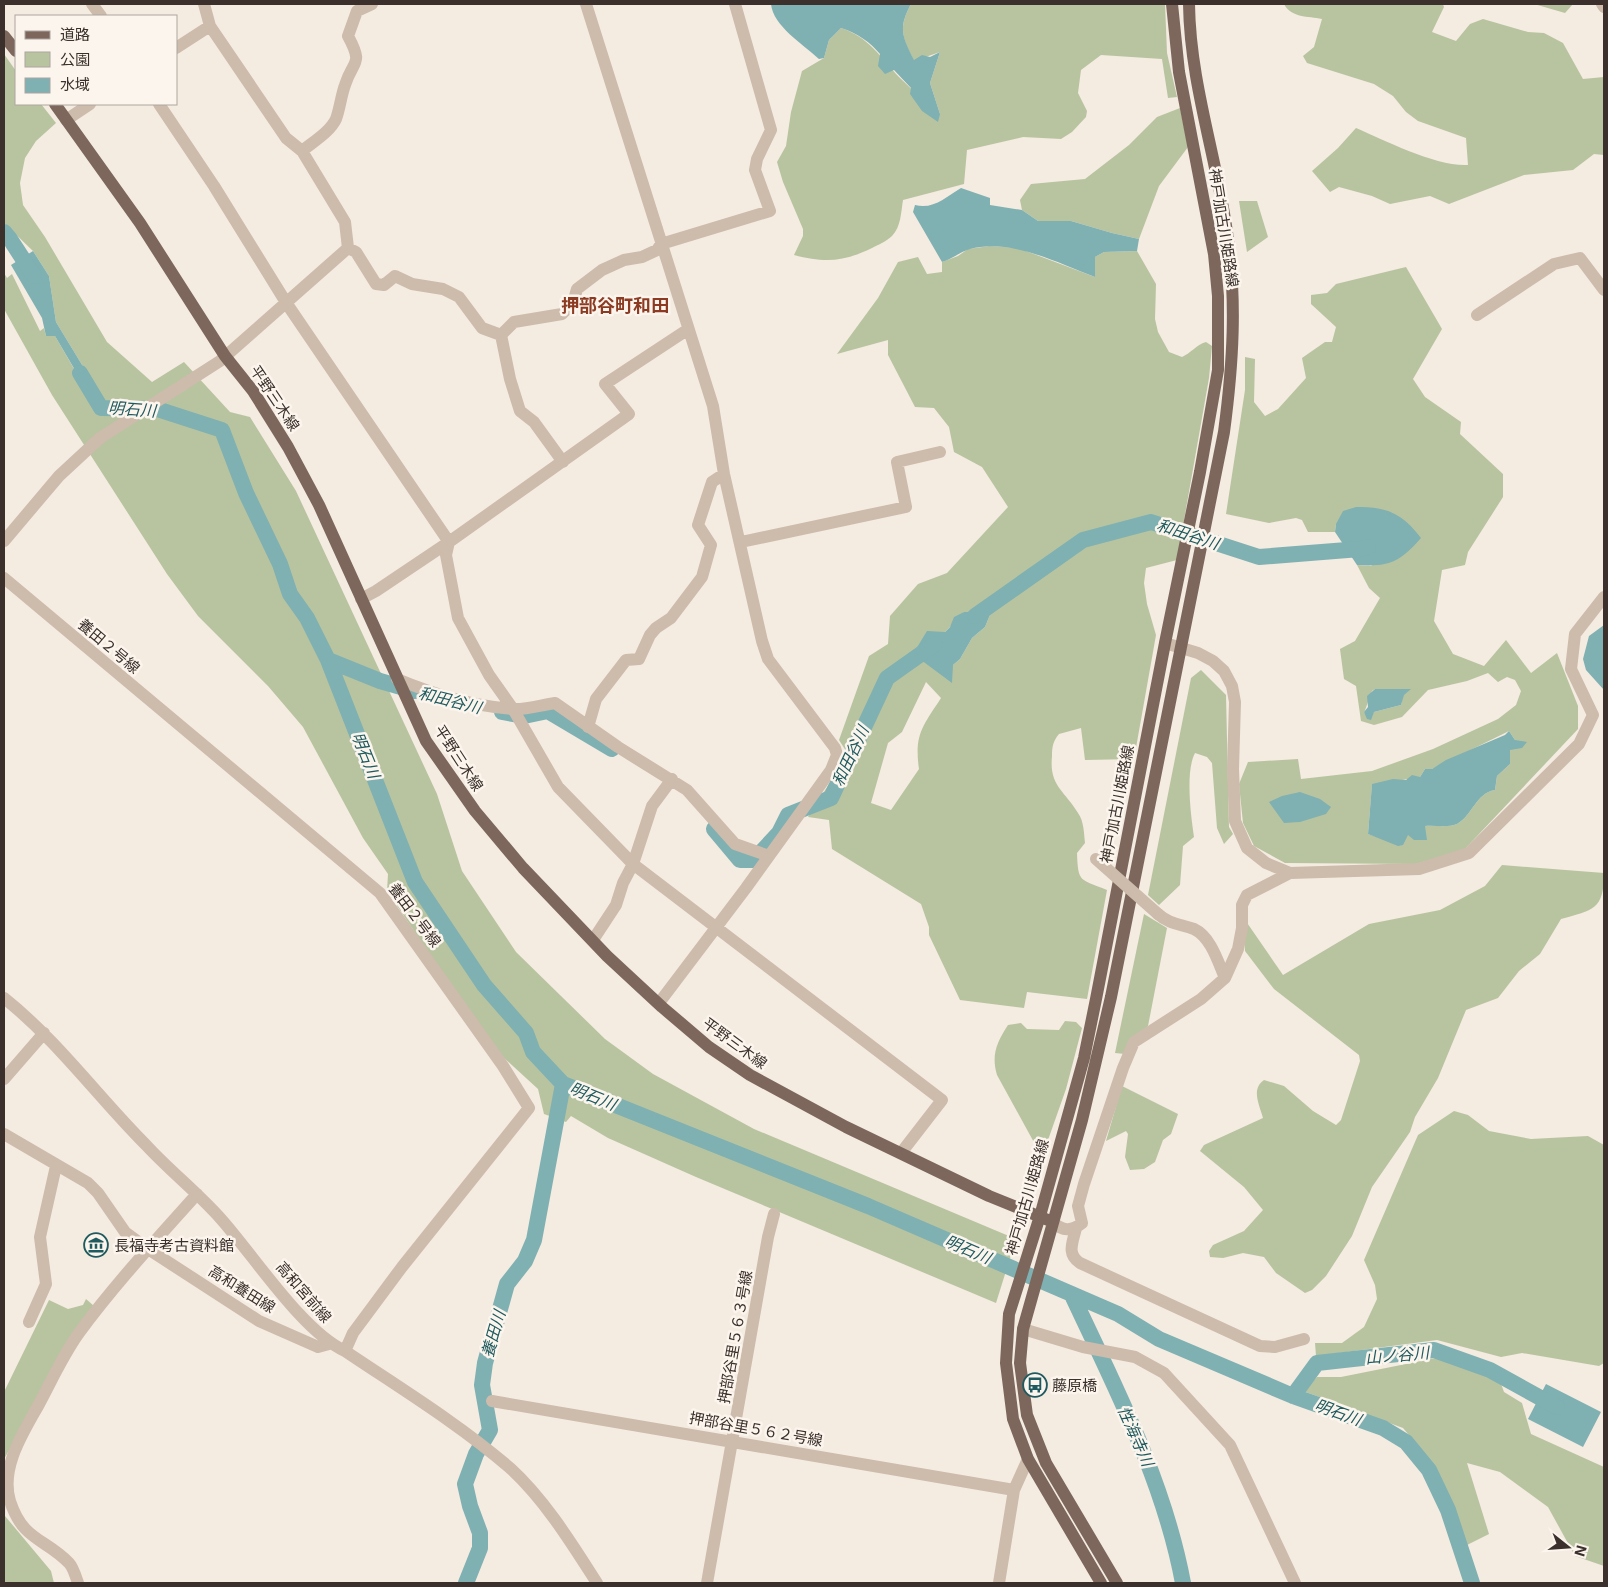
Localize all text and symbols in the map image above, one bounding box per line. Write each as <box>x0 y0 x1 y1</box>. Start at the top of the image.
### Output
legend <box>15 15 178 105</box>
text: 道路 <box>60 25 90 44</box>
text: 公園 <box>60 50 90 69</box>
text: 水域 <box>60 75 90 94</box>
street label: 神戸加古川姫路線 <box>1205 167 1243 289</box>
district label: 押部谷町和田 <box>561 295 669 316</box>
street label: 平野三木線 <box>246 362 304 434</box>
water label: 明石川 <box>107 397 159 421</box>
water label: 和田谷川 <box>1154 515 1223 554</box>
street label: 養田２号線 <box>74 615 144 677</box>
water label: 和田谷川 <box>417 683 485 718</box>
street label: 平野三木線 <box>431 721 487 795</box>
water label: 和田谷川 <box>827 721 873 789</box>
water label: 明石川 <box>348 729 385 783</box>
street label: 神戸加古川姫路線 <box>1096 743 1138 865</box>
street label: 養田２号線 <box>385 879 445 951</box>
street label: 平野三木線 <box>699 1013 771 1073</box>
water label: 明石川 <box>567 1078 621 1115</box>
street label: 神戸加古川姫路線 <box>1001 1137 1053 1257</box>
water label: 明石川 <box>942 1230 996 1268</box>
museum icon: 長福寺考古資料館 <box>83 1232 109 1258</box>
place label: 長福寺考古資料館 <box>114 1236 234 1255</box>
street label: 高和宮前線 <box>272 1257 336 1327</box>
street label: 高和養田線 <box>205 1261 279 1317</box>
street label: 押部谷里５６３号線 <box>714 1269 756 1405</box>
water label: 養田川 <box>477 1306 510 1360</box>
water label: 山ノ谷川 <box>1364 1342 1432 1368</box>
bus stop icon: 藤原橋 <box>1022 1372 1048 1398</box>
place label: 藤原橋 <box>1052 1376 1097 1395</box>
water label: 明石川 <box>1312 1394 1366 1430</box>
water label: 性海寺川 <box>1114 1403 1159 1471</box>
street label: 押部谷里５６２号線 <box>688 1408 824 1450</box>
north arrow <box>1543 1522 1593 1572</box>
text: N <box>1571 1543 1591 1559</box>

